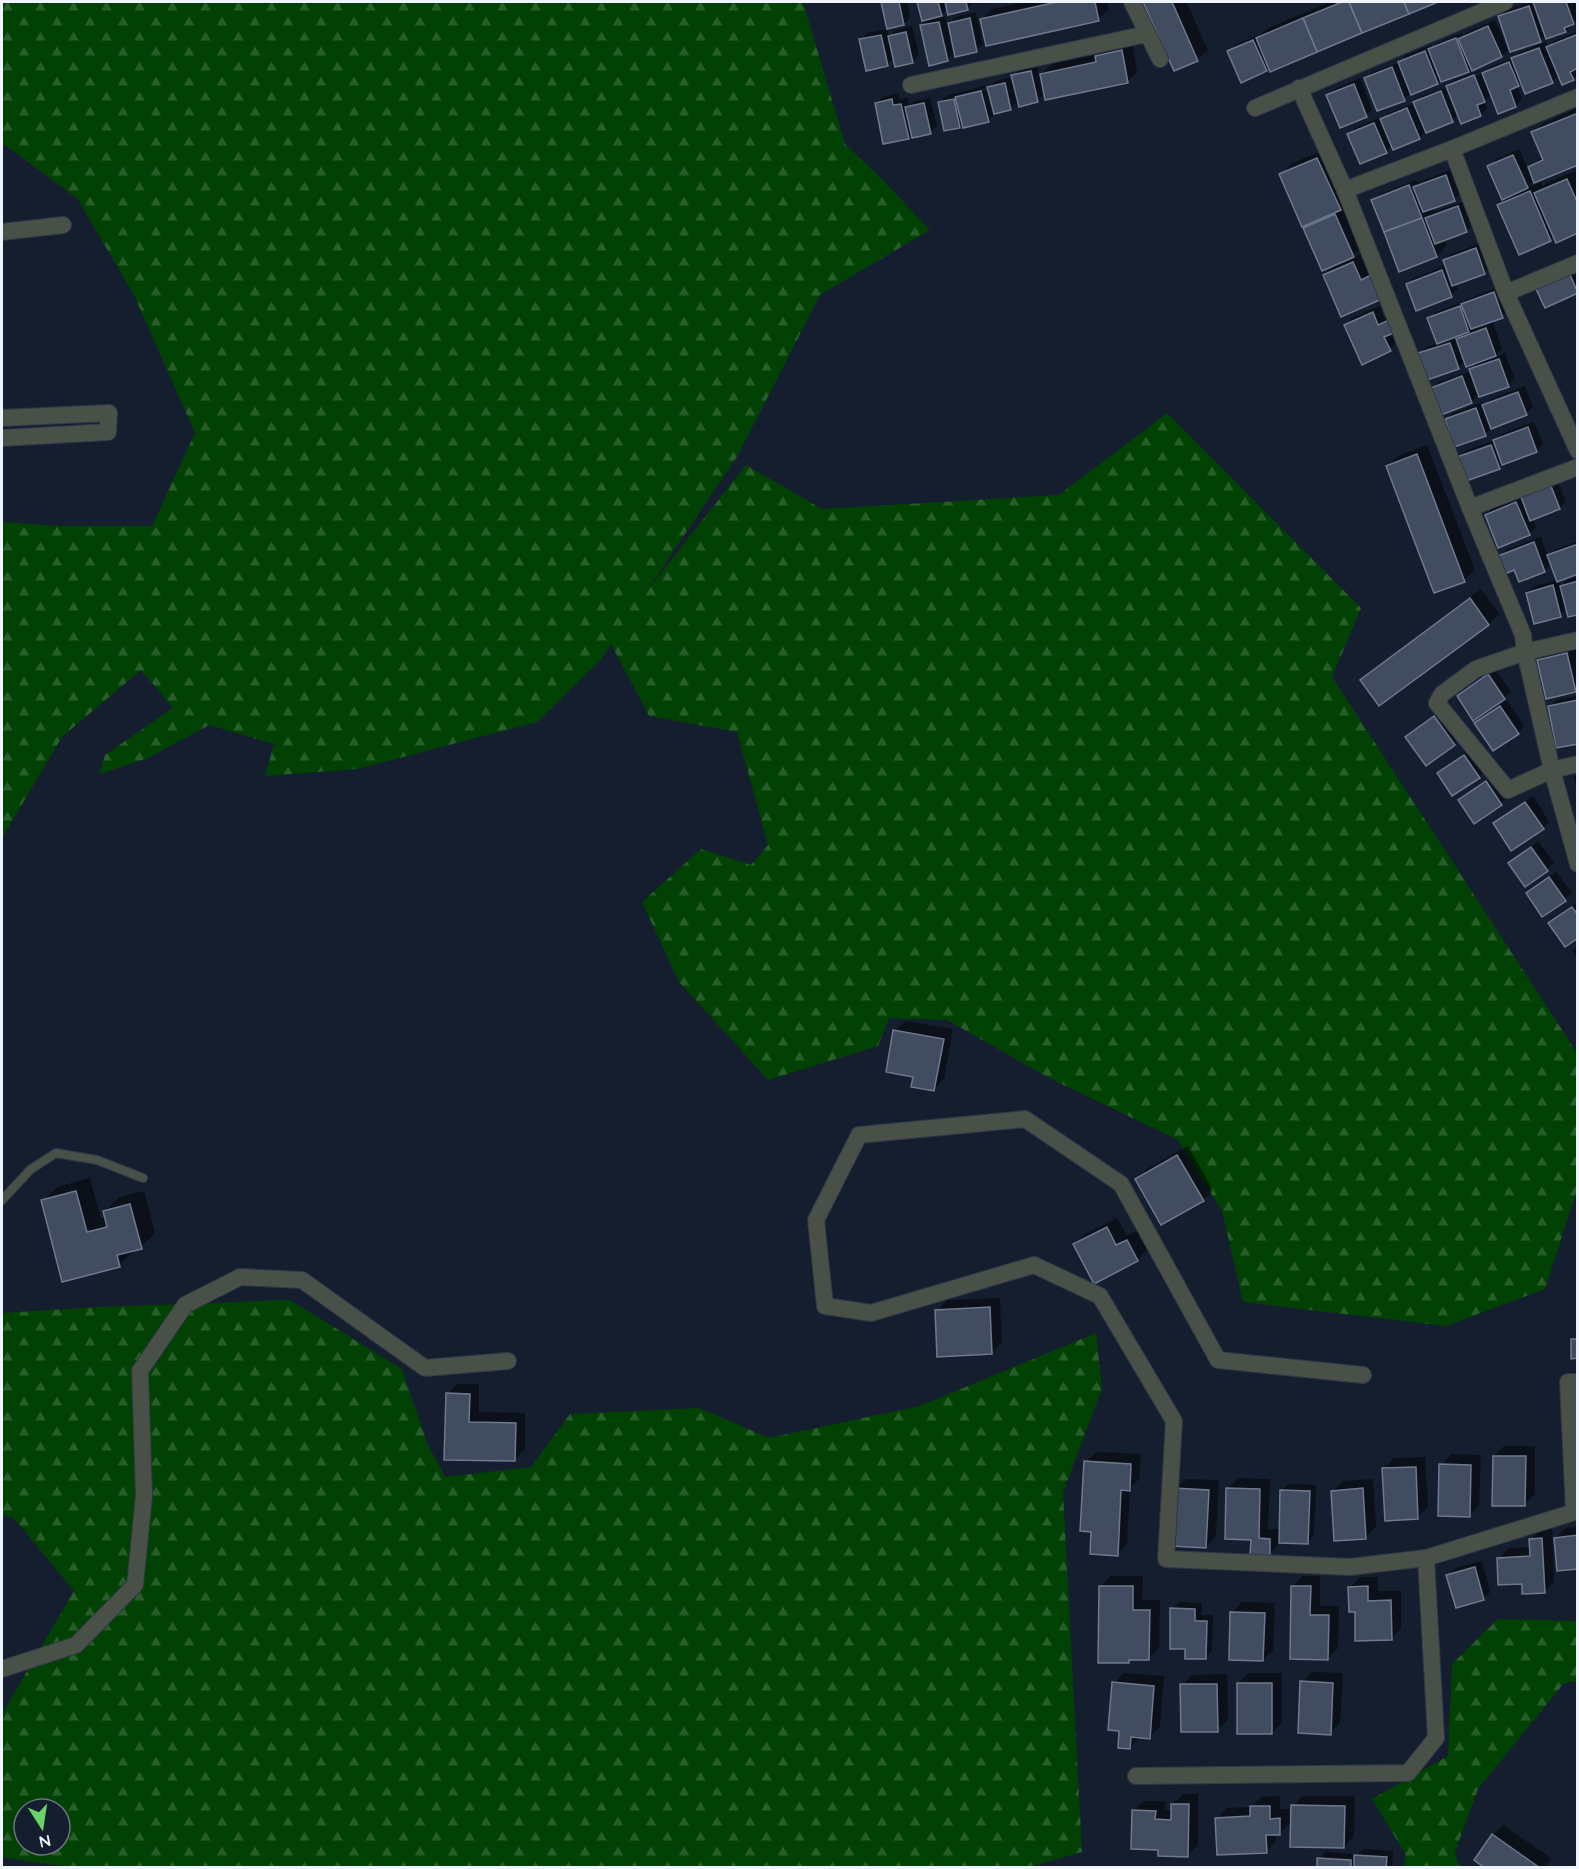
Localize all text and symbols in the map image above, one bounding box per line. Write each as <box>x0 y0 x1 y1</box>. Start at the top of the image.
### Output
north arrow <box>12 1797 72 1857</box>
text: N <box>37 1831 53 1853</box>

